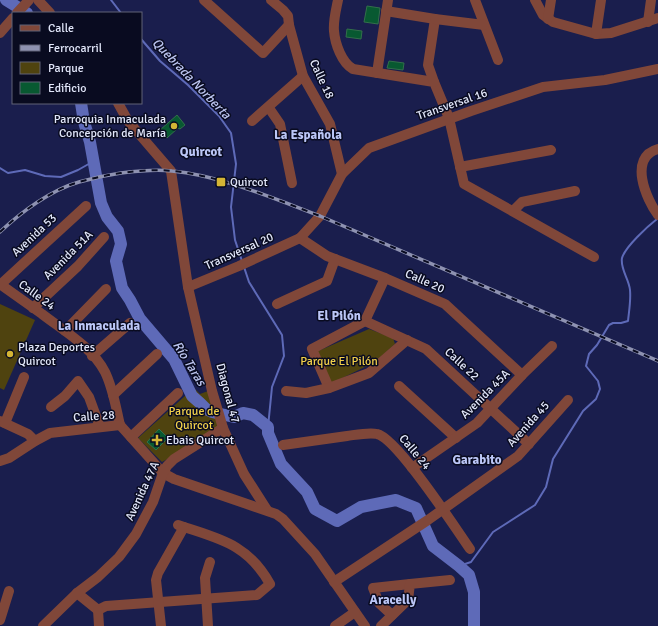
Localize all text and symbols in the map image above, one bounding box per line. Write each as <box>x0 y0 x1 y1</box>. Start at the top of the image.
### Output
legend <box>12 12 142 104</box>
text: Calle <box>48 21 74 36</box>
water label: Quebrada Norberta <box>149 35 234 123</box>
text: Ferrocarril <box>48 41 103 56</box>
street label: Calle 18 <box>306 57 337 101</box>
text: Parque <box>48 61 84 76</box>
text: Edificio <box>48 81 86 96</box>
street label: Transversal 16 <box>415 85 489 124</box>
place label: Parroquia Inmaculada Concepción de María <box>54 112 166 141</box>
marker: Parroquia Inmaculada Concepción de María <box>169 121 179 131</box>
district label: La Española <box>274 127 342 143</box>
district label: Quircot <box>180 144 222 160</box>
place label: Quircot <box>230 175 268 190</box>
marker: Quircot <box>215 176 227 188</box>
street label: Avenida 53 <box>9 211 60 260</box>
street label: Avenida 51A <box>41 227 97 283</box>
street label: Transversal 20 <box>202 230 276 273</box>
street label: Calle 20 <box>403 266 447 297</box>
street label: Calle 24 <box>15 277 58 314</box>
district label: El Pilón <box>317 308 361 324</box>
district label: La Inmaculada <box>58 318 141 334</box>
water label: Río Taras <box>169 338 210 390</box>
place label: Plaza Deportes Quircot <box>18 340 95 369</box>
street label: Calle 22 <box>441 345 482 384</box>
marker: Plaza Deportes Quircot <box>5 349 15 359</box>
park label: Parque El Pilón <box>300 354 378 369</box>
street label: Diagonal 47 <box>212 362 243 425</box>
street label: Avenida 45A <box>458 366 514 422</box>
street label: Avenida 45 <box>504 398 553 450</box>
park label: Parque de Quircot <box>169 404 219 433</box>
street label: Calle 28 <box>73 408 115 425</box>
street label: Calle 24 <box>395 432 434 473</box>
place label: Ebais Quircot <box>166 433 234 448</box>
marker: Ebais Quircot <box>151 434 163 446</box>
district label: Garabito <box>452 452 502 468</box>
street label: Avenida 47A <box>122 459 163 523</box>
district label: Aracelly <box>370 592 417 608</box>

